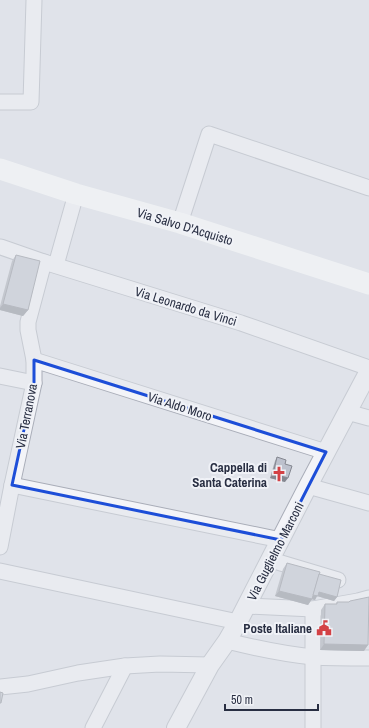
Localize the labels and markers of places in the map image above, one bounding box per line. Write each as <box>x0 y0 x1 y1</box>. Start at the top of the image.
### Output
place label: Cappella di Santa Caterina <box>192 459 267 491</box>
church icon: Cappella di Santa Caterina <box>270 465 288 483</box>
public building icon: Poste Italiane <box>315 619 333 637</box>
place label: Poste Italiane <box>243 620 312 637</box>

